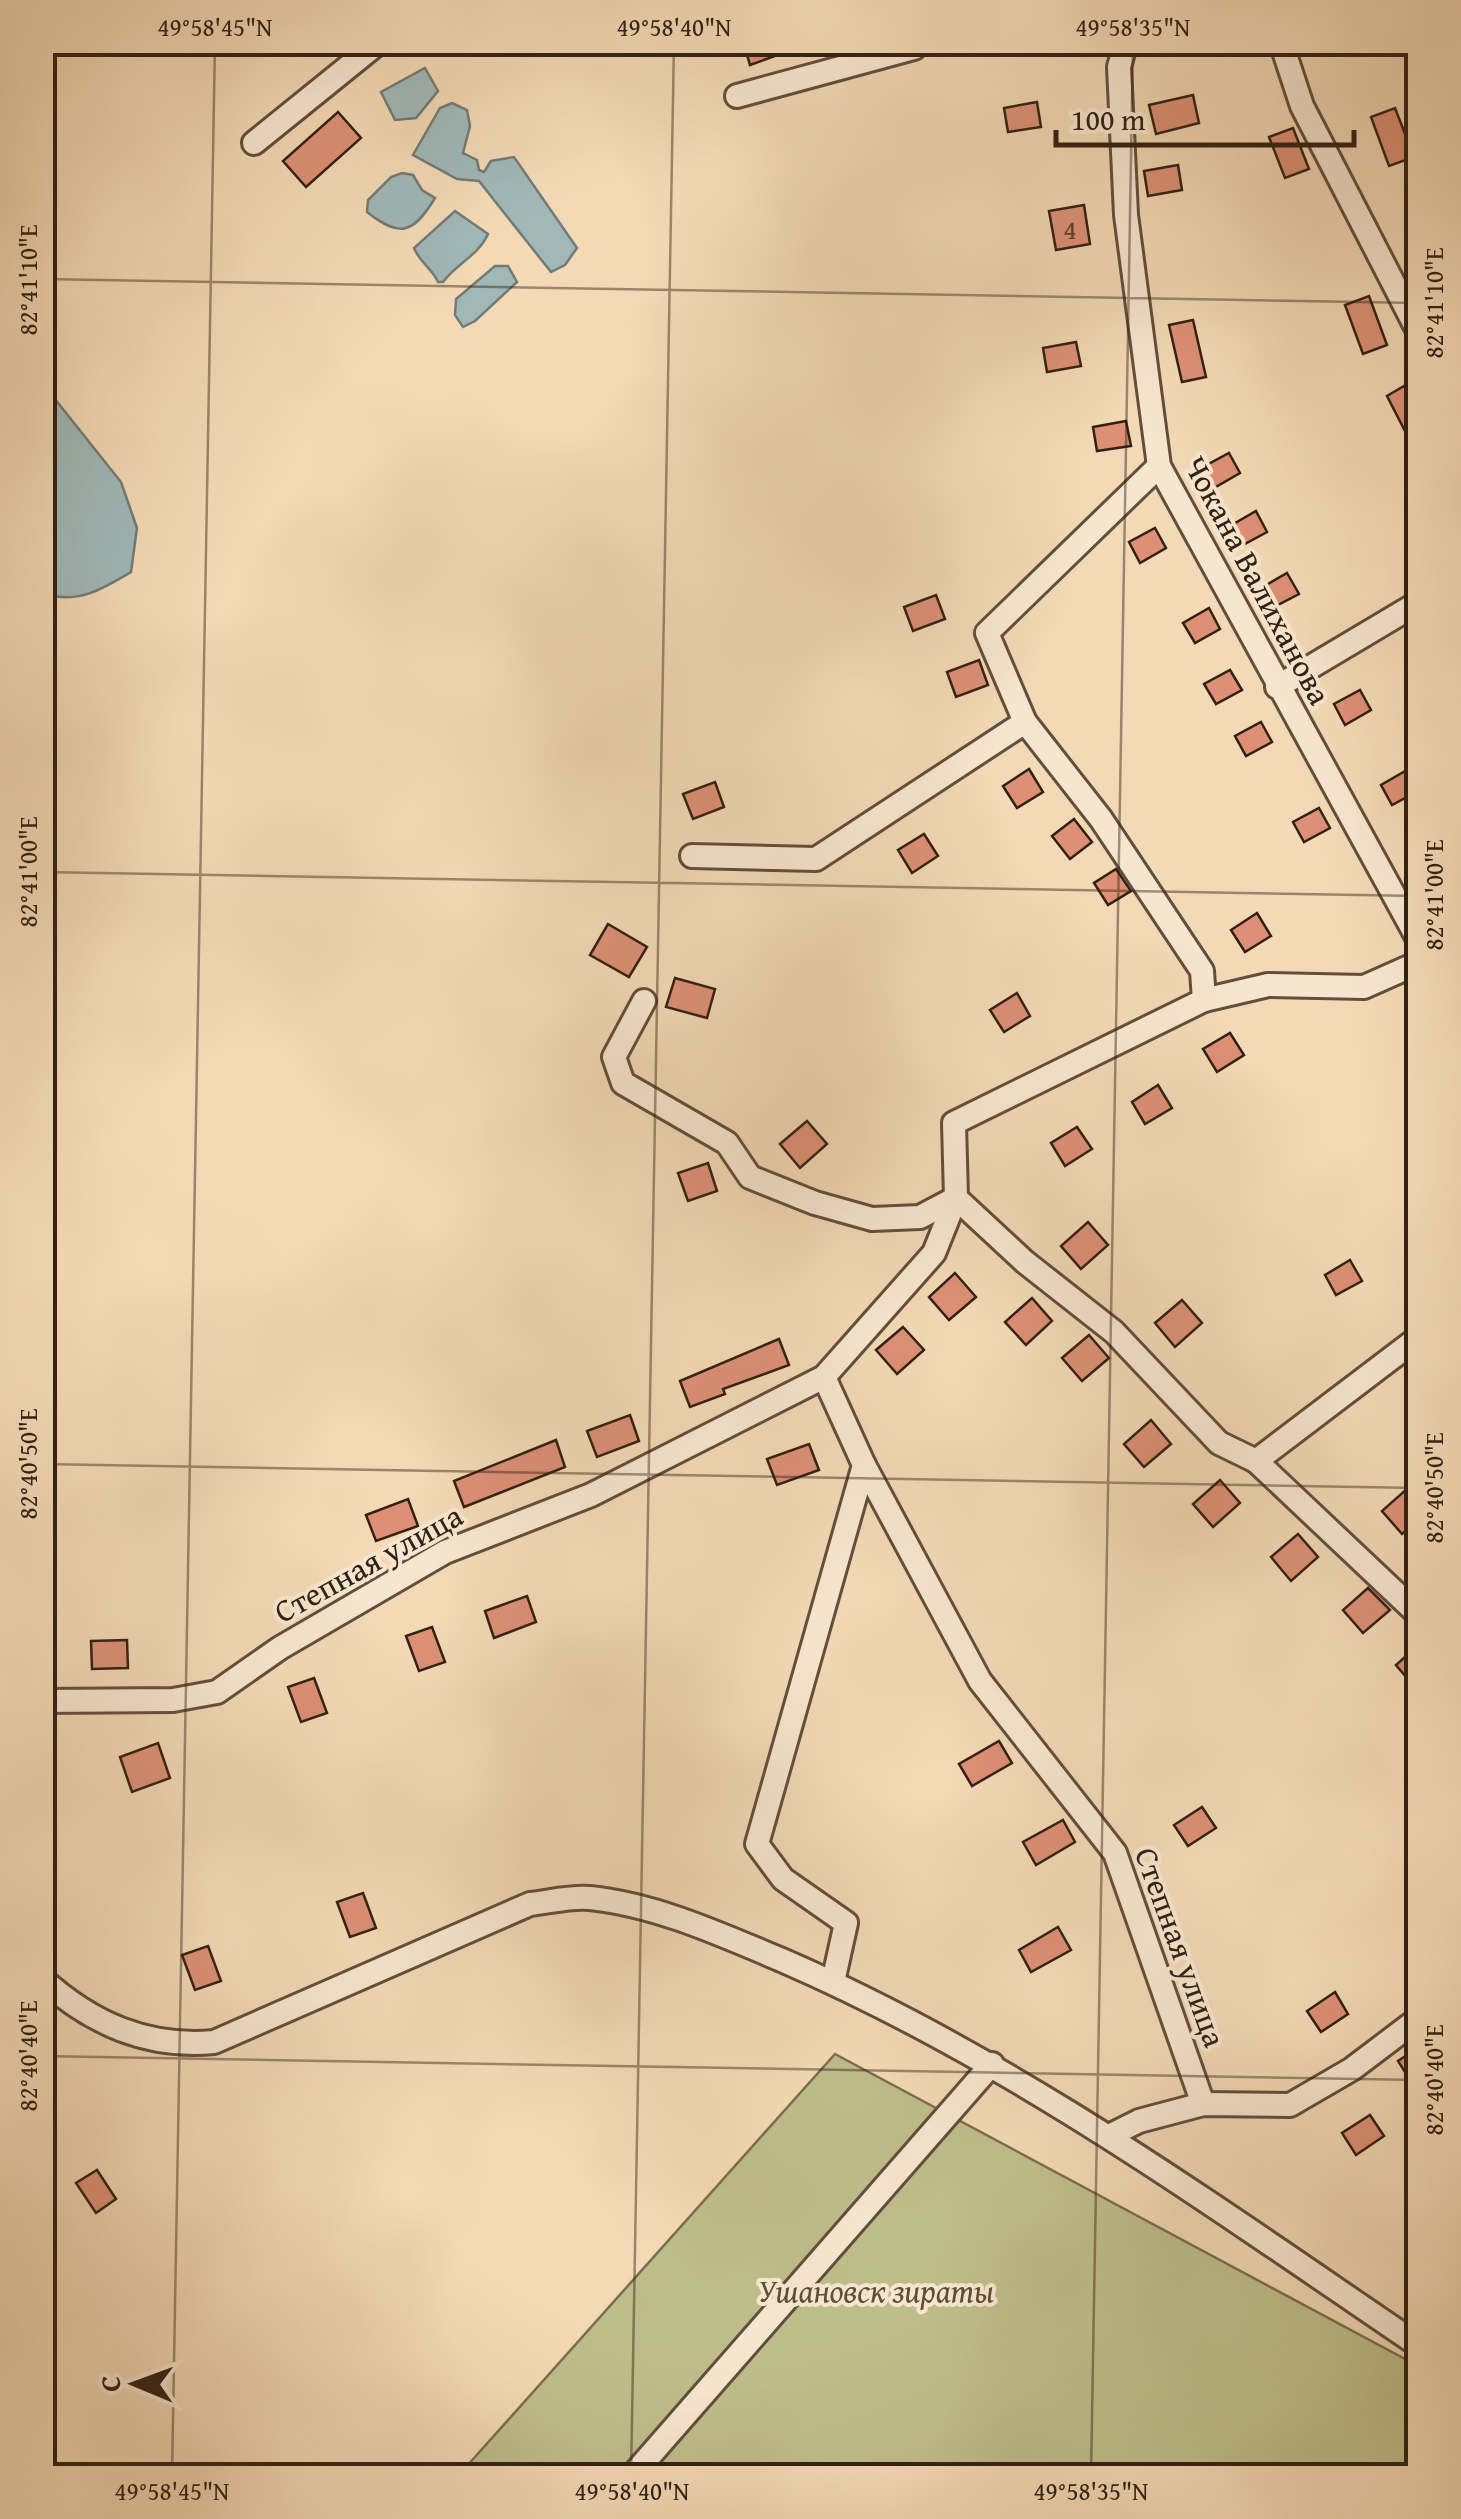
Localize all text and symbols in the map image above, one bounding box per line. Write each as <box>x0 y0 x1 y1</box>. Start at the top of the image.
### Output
text: 49°58'45"N <box>158 9 272 45</box>
text: 49°58'40"N <box>617 9 731 45</box>
text: 49°58'35"N <box>1076 9 1190 45</box>
scale bar <box>1056 85 1354 147</box>
text: 100 m <box>1071 97 1146 141</box>
house number: 4 <box>1063 208 1077 249</box>
text: 82°41'10"E <box>10 224 46 336</box>
text: 82°41'10"E <box>1416 247 1452 359</box>
street label: Чокана Валиханова <box>1172 447 1344 714</box>
text: 82°41'00"E <box>10 816 46 928</box>
text: 82°41'00"E <box>1416 839 1452 951</box>
text: 82°40'50"E <box>10 1408 46 1520</box>
text: 82°40'50"E <box>1416 1432 1452 1544</box>
street label: Степная улица <box>265 1491 472 1634</box>
street label: Степная улица <box>1123 1841 1239 2054</box>
text: 82°40'40"E <box>10 2000 46 2112</box>
text: 82°40'40"E <box>1416 2024 1452 2136</box>
park label: Ушановск зираты <box>758 2267 994 2314</box>
north arrow <box>85 2334 185 2434</box>
text: С <box>89 2375 130 2392</box>
text: 49°58'45"N <box>115 2473 229 2509</box>
text: 49°58'40"N <box>575 2473 689 2509</box>
text: 49°58'35"N <box>1034 2473 1148 2509</box>

